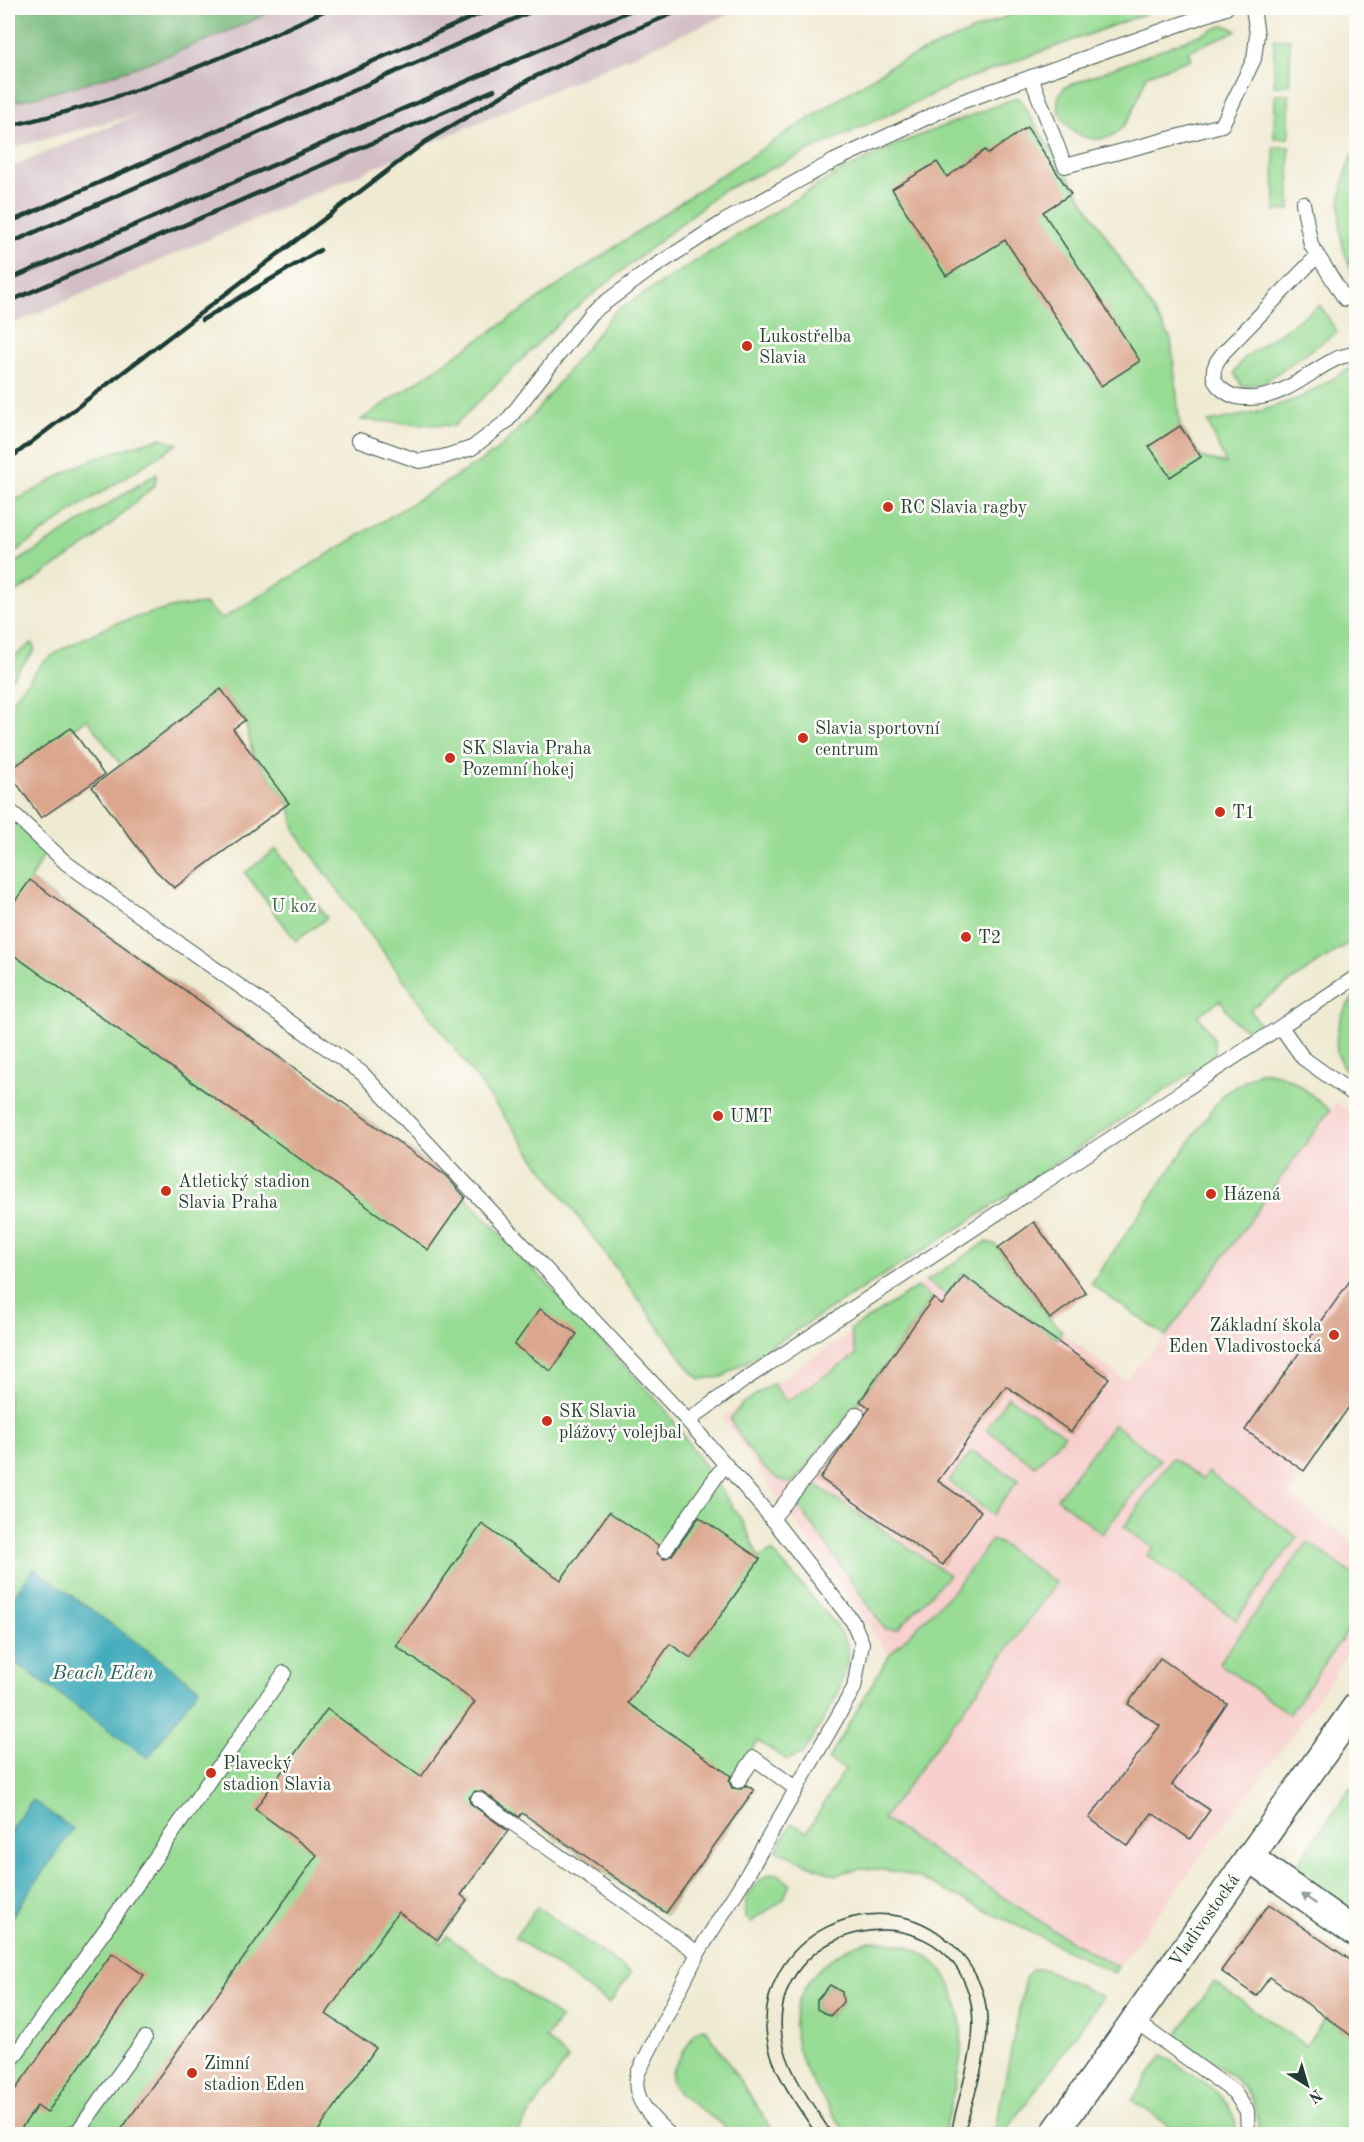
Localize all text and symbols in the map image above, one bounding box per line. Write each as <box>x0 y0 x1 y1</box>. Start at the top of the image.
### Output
place label: Lukostřelba Slavia <box>759 328 852 367</box>
marker: Lukostřelba Slavia <box>740 339 754 353</box>
place label: RC Slavia ragby <box>900 499 1028 517</box>
marker: RC Slavia ragby <box>881 500 895 514</box>
place label: Slavia sportovní centrum <box>815 720 940 759</box>
marker: Slavia sportovní centrum <box>796 731 810 745</box>
place label: SK Slavia Praha Pozemní hokej <box>462 740 592 779</box>
marker: SK Slavia Praha Pozemní hokej <box>443 751 457 765</box>
place label: T1 <box>1232 804 1255 822</box>
marker: T1 <box>1213 805 1227 819</box>
park label: U koz <box>271 898 317 916</box>
place label: T2 <box>978 929 1001 947</box>
marker: T2 <box>959 930 973 944</box>
place label: UMT <box>730 1108 772 1126</box>
marker: UMT <box>711 1109 725 1123</box>
place label: Atletický stadion Slavia Praha <box>178 1173 310 1212</box>
marker: Atletický stadion Slavia Praha <box>159 1184 173 1198</box>
place label: Házená <box>1223 1186 1281 1204</box>
marker: Házená <box>1204 1187 1218 1201</box>
place label: Základní škola Eden Vladivostocká <box>1168 1317 1322 1356</box>
marker: Základní škola Eden Vladivostocká <box>1327 1328 1341 1342</box>
place label: SK Slavia plážový volejbal <box>559 1403 682 1442</box>
marker: SK Slavia plážový volejbal <box>540 1414 554 1428</box>
water label: Beach Eden <box>51 1664 154 1684</box>
place label: Plavecký stadion Slavia <box>223 1755 332 1794</box>
marker: Plavecký stadion Slavia <box>204 1766 218 1780</box>
street label: Vladivostocká <box>1166 1871 1243 1970</box>
one-way arrow <box>1301 1893 1317 1905</box>
place label: Zimní stadion Eden <box>204 2055 305 2094</box>
north arrow <box>1277 2055 1337 2115</box>
marker: Zimní stadion Eden <box>185 2066 199 2080</box>
text: N <box>1305 2085 1325 2106</box>

